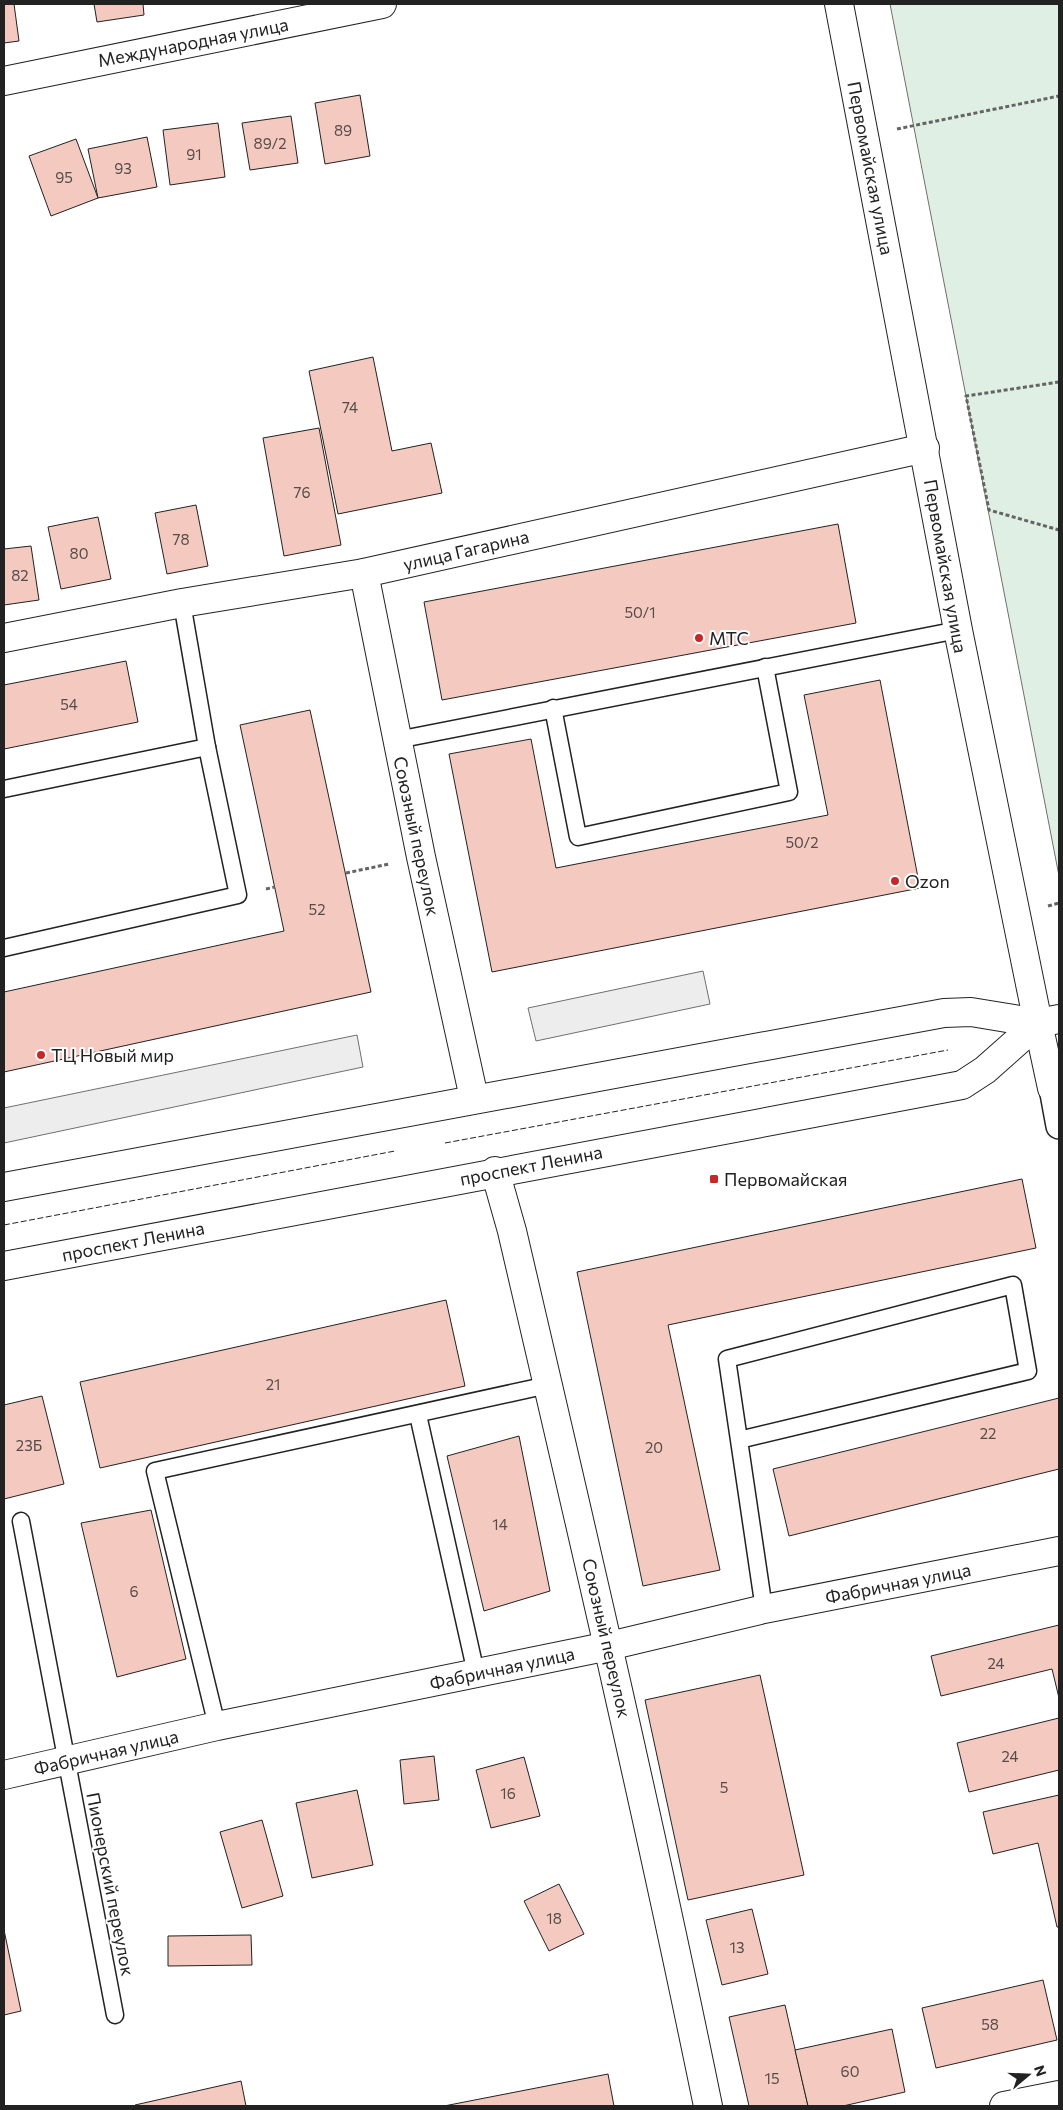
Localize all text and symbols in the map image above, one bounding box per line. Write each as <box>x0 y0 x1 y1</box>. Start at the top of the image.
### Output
street label: Международная улица <box>96 13 290 71</box>
street label: Первомайская улица <box>843 79 899 257</box>
house number: 89 <box>334 121 352 139</box>
house number: 89/2 <box>254 134 286 152</box>
house number: 91 <box>186 145 202 163</box>
house number: 93 <box>114 159 132 177</box>
house number: 95 <box>55 168 73 186</box>
house number: 74 <box>342 398 358 416</box>
street label: Первомайская улица <box>920 477 972 655</box>
house number: 76 <box>294 483 310 501</box>
street label: улица Гагарина <box>401 525 531 575</box>
house number: 78 <box>173 530 189 548</box>
house number: 80 <box>70 544 88 562</box>
house number: 82 <box>11 566 29 584</box>
house number: 50/1 <box>624 603 656 621</box>
place label: МТС <box>709 627 749 649</box>
marker: МТС <box>693 632 705 644</box>
house number: 54 <box>60 695 78 713</box>
street label: Союзный переулок <box>389 754 445 918</box>
house number: 50/2 <box>785 833 819 851</box>
place label: Ozon <box>905 870 950 892</box>
marker: Ozon <box>889 875 901 887</box>
house number: 52 <box>309 900 325 918</box>
place label: ТЦ Новый мир <box>51 1044 174 1066</box>
marker: ТЦ Новый мир <box>35 1049 47 1061</box>
street label: проспект Ленина <box>458 1140 604 1190</box>
place label: Первомайская <box>724 1168 848 1190</box>
marker: Первомайская <box>708 1173 720 1185</box>
street label: проспект Ленина <box>60 1216 206 1266</box>
house number: 21 <box>266 1375 280 1393</box>
house number: 22 <box>980 1424 996 1442</box>
house number: 23Б <box>16 1436 42 1454</box>
house number: 20 <box>645 1438 663 1456</box>
house number: 14 <box>492 1515 508 1533</box>
street label: Союзный переулок <box>578 1556 636 1720</box>
street label: Фабричная улица <box>823 1558 973 1608</box>
house number: 6 <box>129 1582 139 1600</box>
street label: Фабричная улица <box>427 1642 577 1694</box>
house number: 24 <box>987 1654 1005 1672</box>
street label: Фабричная улица <box>32 1725 180 1779</box>
house number: 24 <box>1001 1747 1019 1765</box>
house number: 5 <box>720 1778 728 1796</box>
house number: 16 <box>500 1784 516 1802</box>
street label: Пионерский переулок <box>82 1790 140 1978</box>
house number: 18 <box>546 1909 562 1927</box>
house number: 13 <box>730 1938 744 1956</box>
house number: 58 <box>981 2015 999 2033</box>
north arrow <box>1003 2050 1053 2100</box>
house number: 60 <box>841 2062 859 2080</box>
text: N <box>1031 2063 1051 2078</box>
house number: 15 <box>764 2069 780 2087</box>

